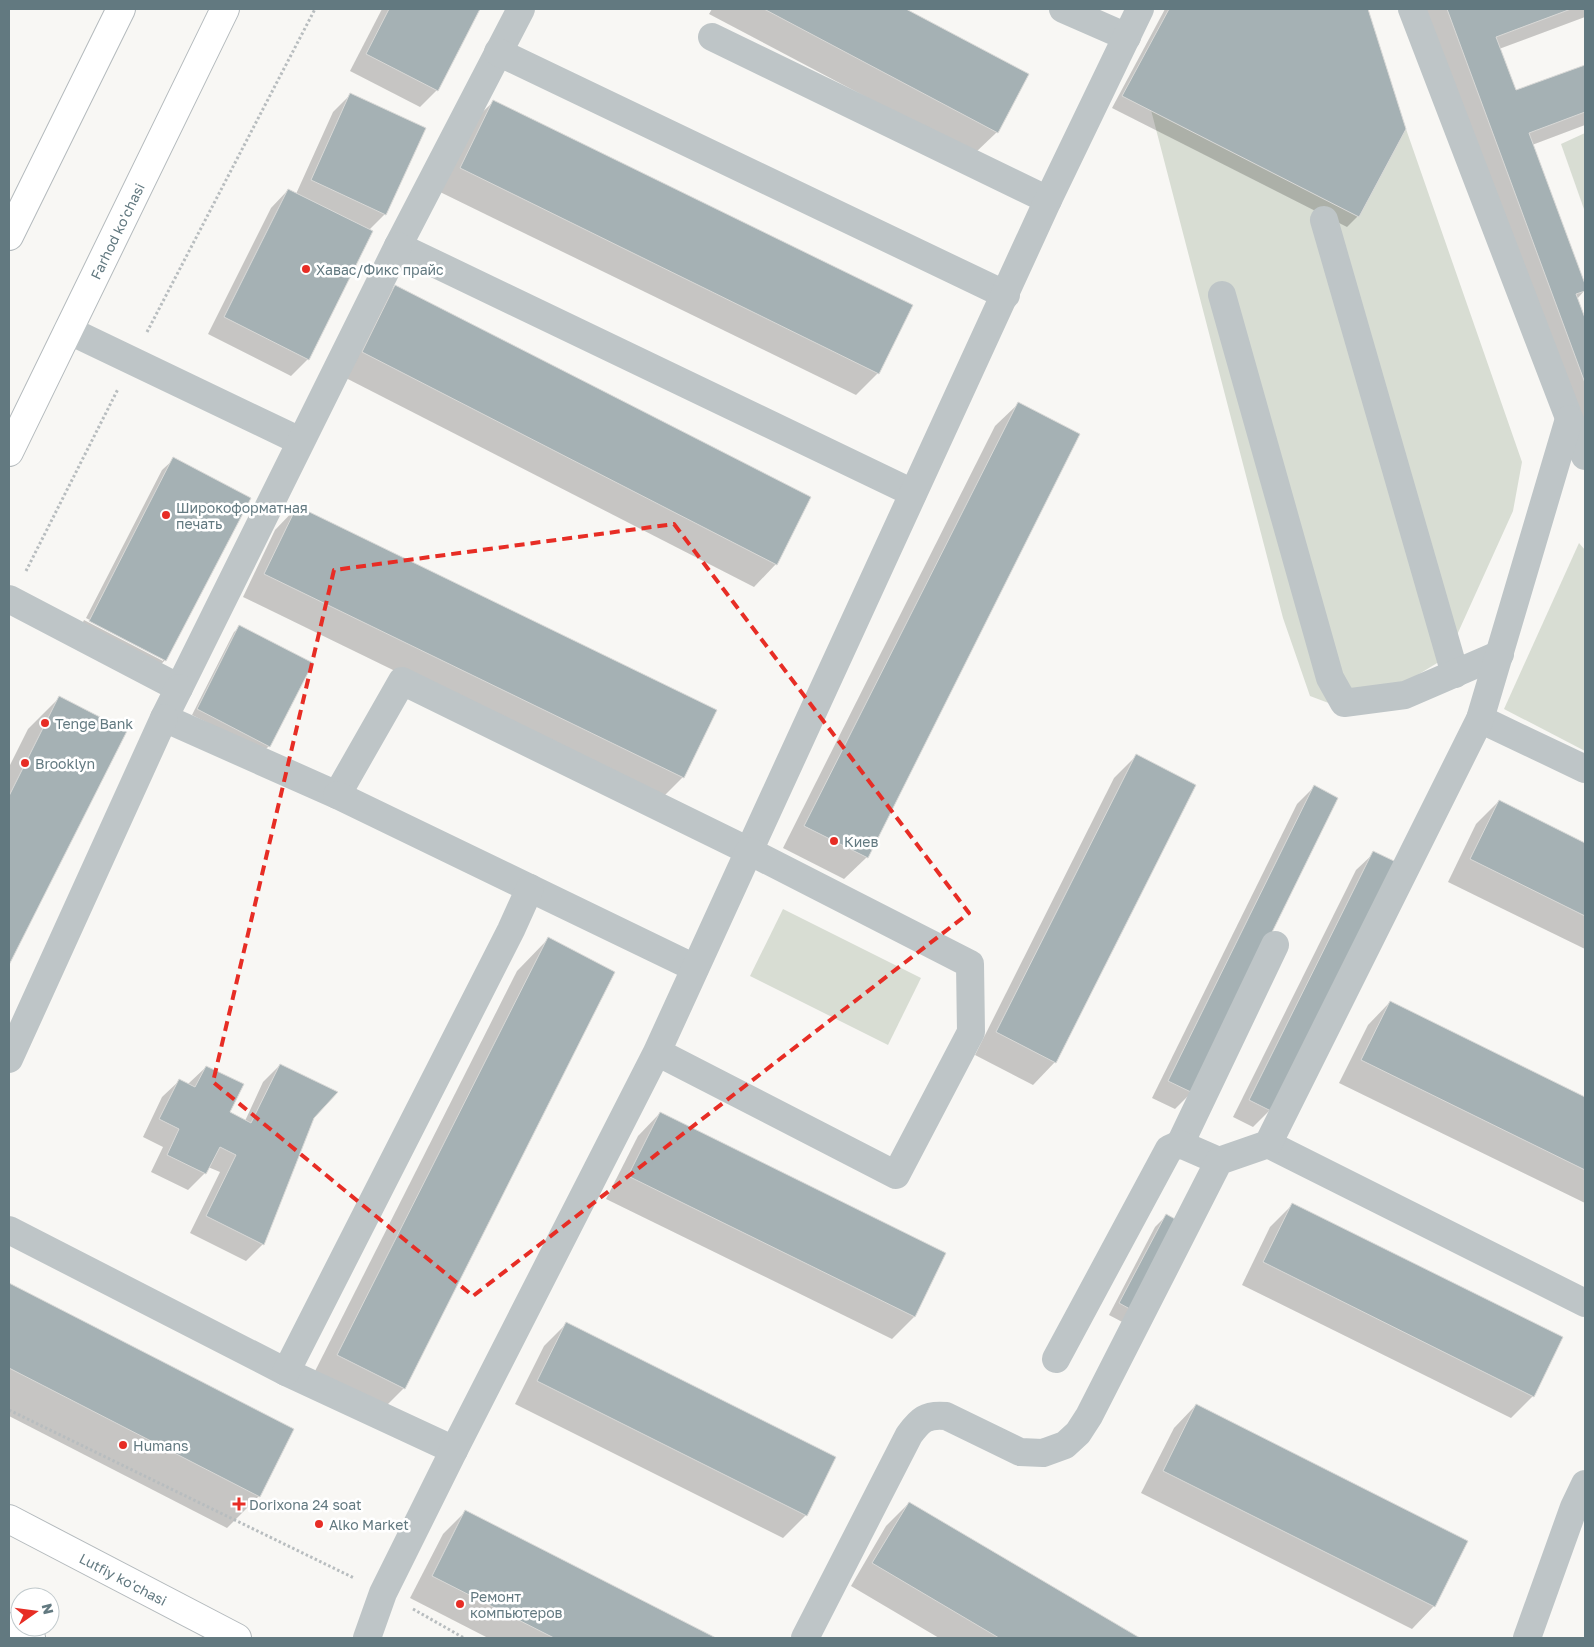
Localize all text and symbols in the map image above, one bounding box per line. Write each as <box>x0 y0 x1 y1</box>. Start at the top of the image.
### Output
street label: Farhod ko'chasi <box>86 180 147 282</box>
place label: Хавас/Фикс прайс <box>316 261 444 278</box>
marker: Хавас/Фикс прайс <box>300 263 312 275</box>
place label: Широкоформатная печать <box>176 499 308 532</box>
marker: Широкоформатная печать <box>160 509 172 521</box>
place label: Tenge Bank <box>55 715 133 732</box>
marker: Tenge Bank <box>39 717 51 729</box>
place label: Brooklyn <box>35 755 95 772</box>
marker: Brooklyn <box>19 757 31 769</box>
place label: Киев <box>844 833 878 850</box>
marker: Киев <box>828 835 840 847</box>
place label: Humans <box>133 1437 188 1454</box>
marker: Humans <box>117 1439 129 1451</box>
place label: Dorixona 24 soat <box>249 1496 362 1513</box>
marker: Dorixona 24 soat <box>233 1498 245 1510</box>
place label: Alko Market <box>329 1516 409 1533</box>
marker: Alko Market <box>313 1518 325 1530</box>
street label: Lutfiy ko'chasi <box>77 1549 170 1608</box>
north arrow <box>10 1587 60 1637</box>
place label: Ремонт компьютеров <box>470 1588 563 1621</box>
marker: Ремонт компьютеров <box>454 1598 466 1610</box>
text: N <box>39 1602 58 1616</box>

